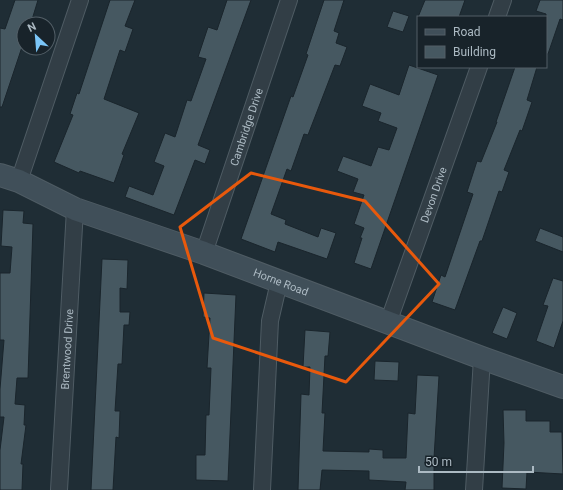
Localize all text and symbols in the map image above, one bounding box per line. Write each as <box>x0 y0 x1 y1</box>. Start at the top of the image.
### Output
north arrow <box>16 16 56 56</box>
legend <box>417 16 547 68</box>
text: N <box>25 20 38 35</box>
text: Road <box>453 25 481 39</box>
text: Building <box>453 45 496 59</box>
street label: Cambridge Drive <box>228 86 266 168</box>
street label: Devon Drive <box>418 165 450 225</box>
street label: Horne Road <box>251 266 310 299</box>
street label: Brentwood Drive <box>59 309 76 390</box>
scale bar <box>419 448 533 474</box>
text: 50 m <box>425 455 452 469</box>

